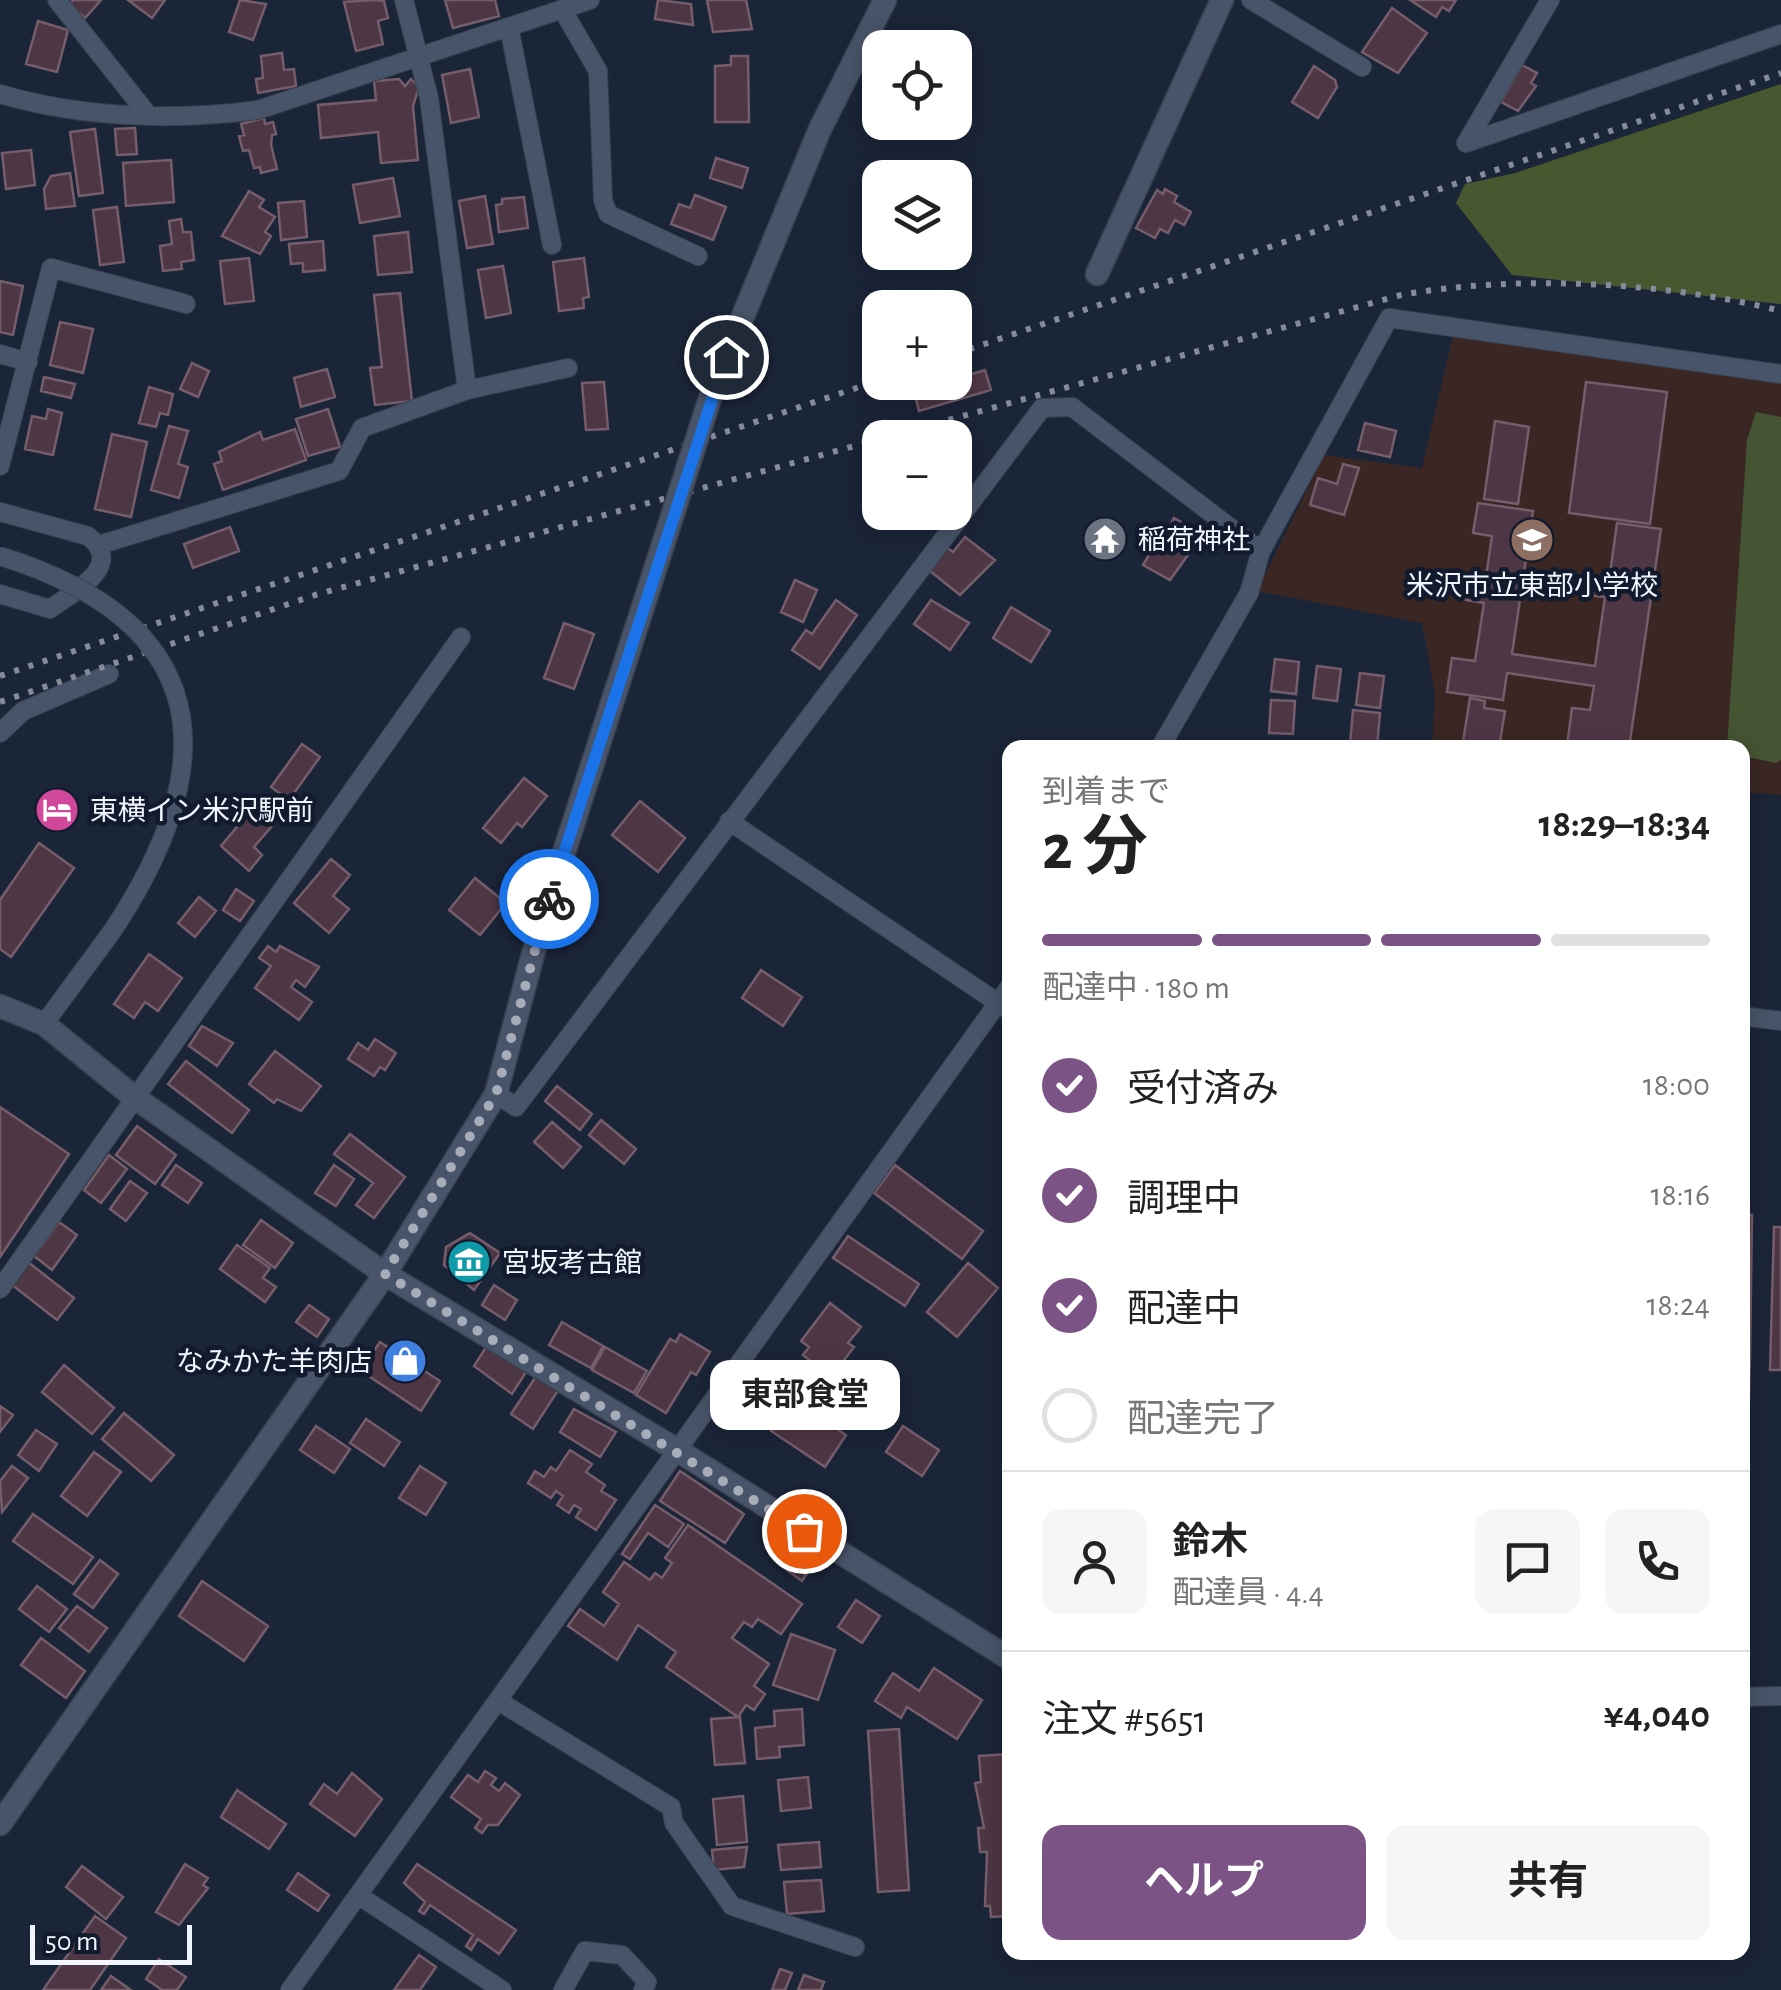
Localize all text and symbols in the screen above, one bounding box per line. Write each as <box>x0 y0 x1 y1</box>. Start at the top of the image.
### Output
map controls <box>862 30 972 530</box>
button: locate <box>862 30 972 140</box>
button: layers <box>862 160 972 270</box>
button: + <box>862 290 972 400</box>
pin <box>684 315 769 400</box>
icon: home <box>699 330 754 385</box>
button: − <box>862 420 972 530</box>
temple icon: 稲荷神社 <box>1082 516 1128 562</box>
school or university icon: 米沢市立東部小学校 <box>1509 517 1555 563</box>
place label: 稲荷神社 <box>1138 525 1250 555</box>
place label: 米沢市立東部小学校 <box>1406 571 1658 601</box>
text: 到着まで <box>1042 776 1170 808</box>
hotel icon: 東横イン米沢駅前 <box>34 787 80 833</box>
place label: 東横イン米沢駅前 <box>90 796 314 826</box>
text: 18:29–18:34 <box>1539 806 1710 844</box>
text: 2 分 <box>1042 816 1147 881</box>
courier <box>499 849 599 949</box>
icon: bike <box>522 872 577 927</box>
text: 配達中 · 180 m <box>1042 972 1230 1004</box>
icon: check <box>1042 1058 1097 1113</box>
text: 18:00 <box>1643 1069 1710 1101</box>
text: 受付済み <box>1127 1071 1279 1109</box>
icon: check <box>1042 1168 1097 1223</box>
text: 18:16 <box>1650 1179 1710 1211</box>
text: 調理中 <box>1127 1181 1241 1219</box>
museum icon: 宮坂考古館 <box>446 1239 492 1285</box>
place label: 宮坂考古館 <box>502 1248 642 1278</box>
icon: check <box>1042 1278 1097 1333</box>
text: 18:24 <box>1647 1289 1710 1321</box>
text: 配達中 <box>1127 1291 1241 1329</box>
shop icon: なみかた羊肉店 <box>382 1338 428 1384</box>
place label: なみかた羊肉店 <box>176 1347 372 1377</box>
callout: 東部食堂 <box>709 1361 899 1431</box>
text: 東部食堂 <box>741 1379 869 1411</box>
text: 配達完了 <box>1127 1401 1279 1439</box>
pin <box>762 1489 847 1574</box>
icon: bag <box>777 1504 832 1559</box>
button: person <box>1042 1509 1147 1614</box>
button: chat <box>1475 1509 1580 1614</box>
button: phone <box>1605 1509 1710 1614</box>
text: 鈴木 <box>1172 1524 1248 1562</box>
text: 配達員 · 4.4 <box>1172 1577 1324 1609</box>
text: ¥4,040 <box>1603 1697 1710 1735</box>
text: 注文 #5651 <box>1042 1702 1207 1740</box>
button: ヘルプ <box>1042 1825 1366 1940</box>
button: 共有 <box>1386 1825 1710 1940</box>
scale bar <box>30 1920 192 1964</box>
text: 50 m <box>45 1928 99 1956</box>

